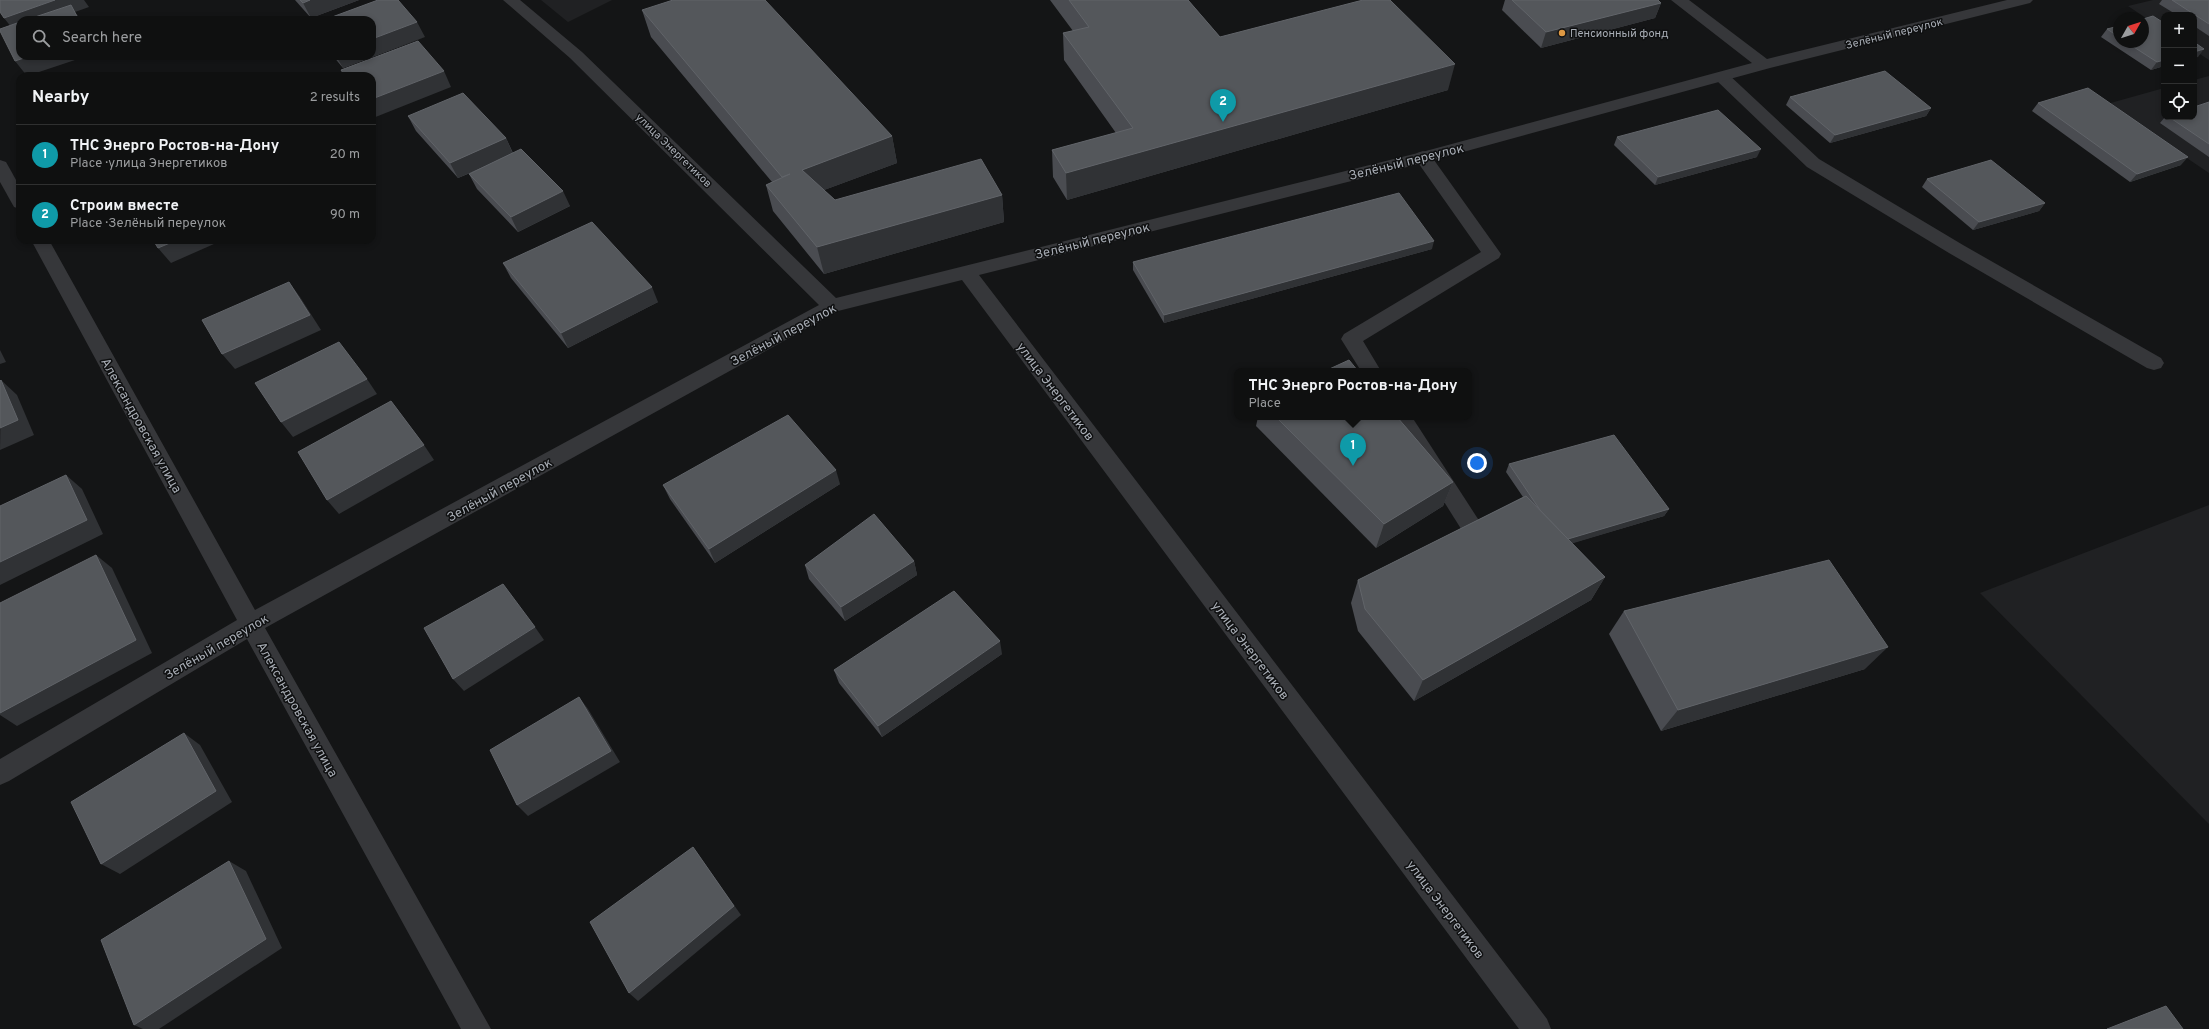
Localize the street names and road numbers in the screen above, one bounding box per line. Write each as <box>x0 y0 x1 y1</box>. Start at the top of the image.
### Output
street label: Зелёный переулок <box>1844 15 1944 53</box>
street label: улица Энергетиков <box>632 111 714 191</box>
street label: Зелёный переулок <box>1347 141 1466 185</box>
street label: Зелёный переулок <box>1033 220 1152 264</box>
street label: Зелёный переулок <box>728 301 840 370</box>
street label: улица Энергетиков <box>1012 340 1097 445</box>
street label: Александровская улица <box>96 356 184 496</box>
street label: Зелёный переулок <box>445 455 555 526</box>
street label: улица Энергетиков <box>1207 599 1292 704</box>
street label: Зелёный переулок <box>162 611 272 684</box>
street label: Александровская улица <box>252 640 340 780</box>
street label: улица Энергетиков <box>1402 858 1487 963</box>

